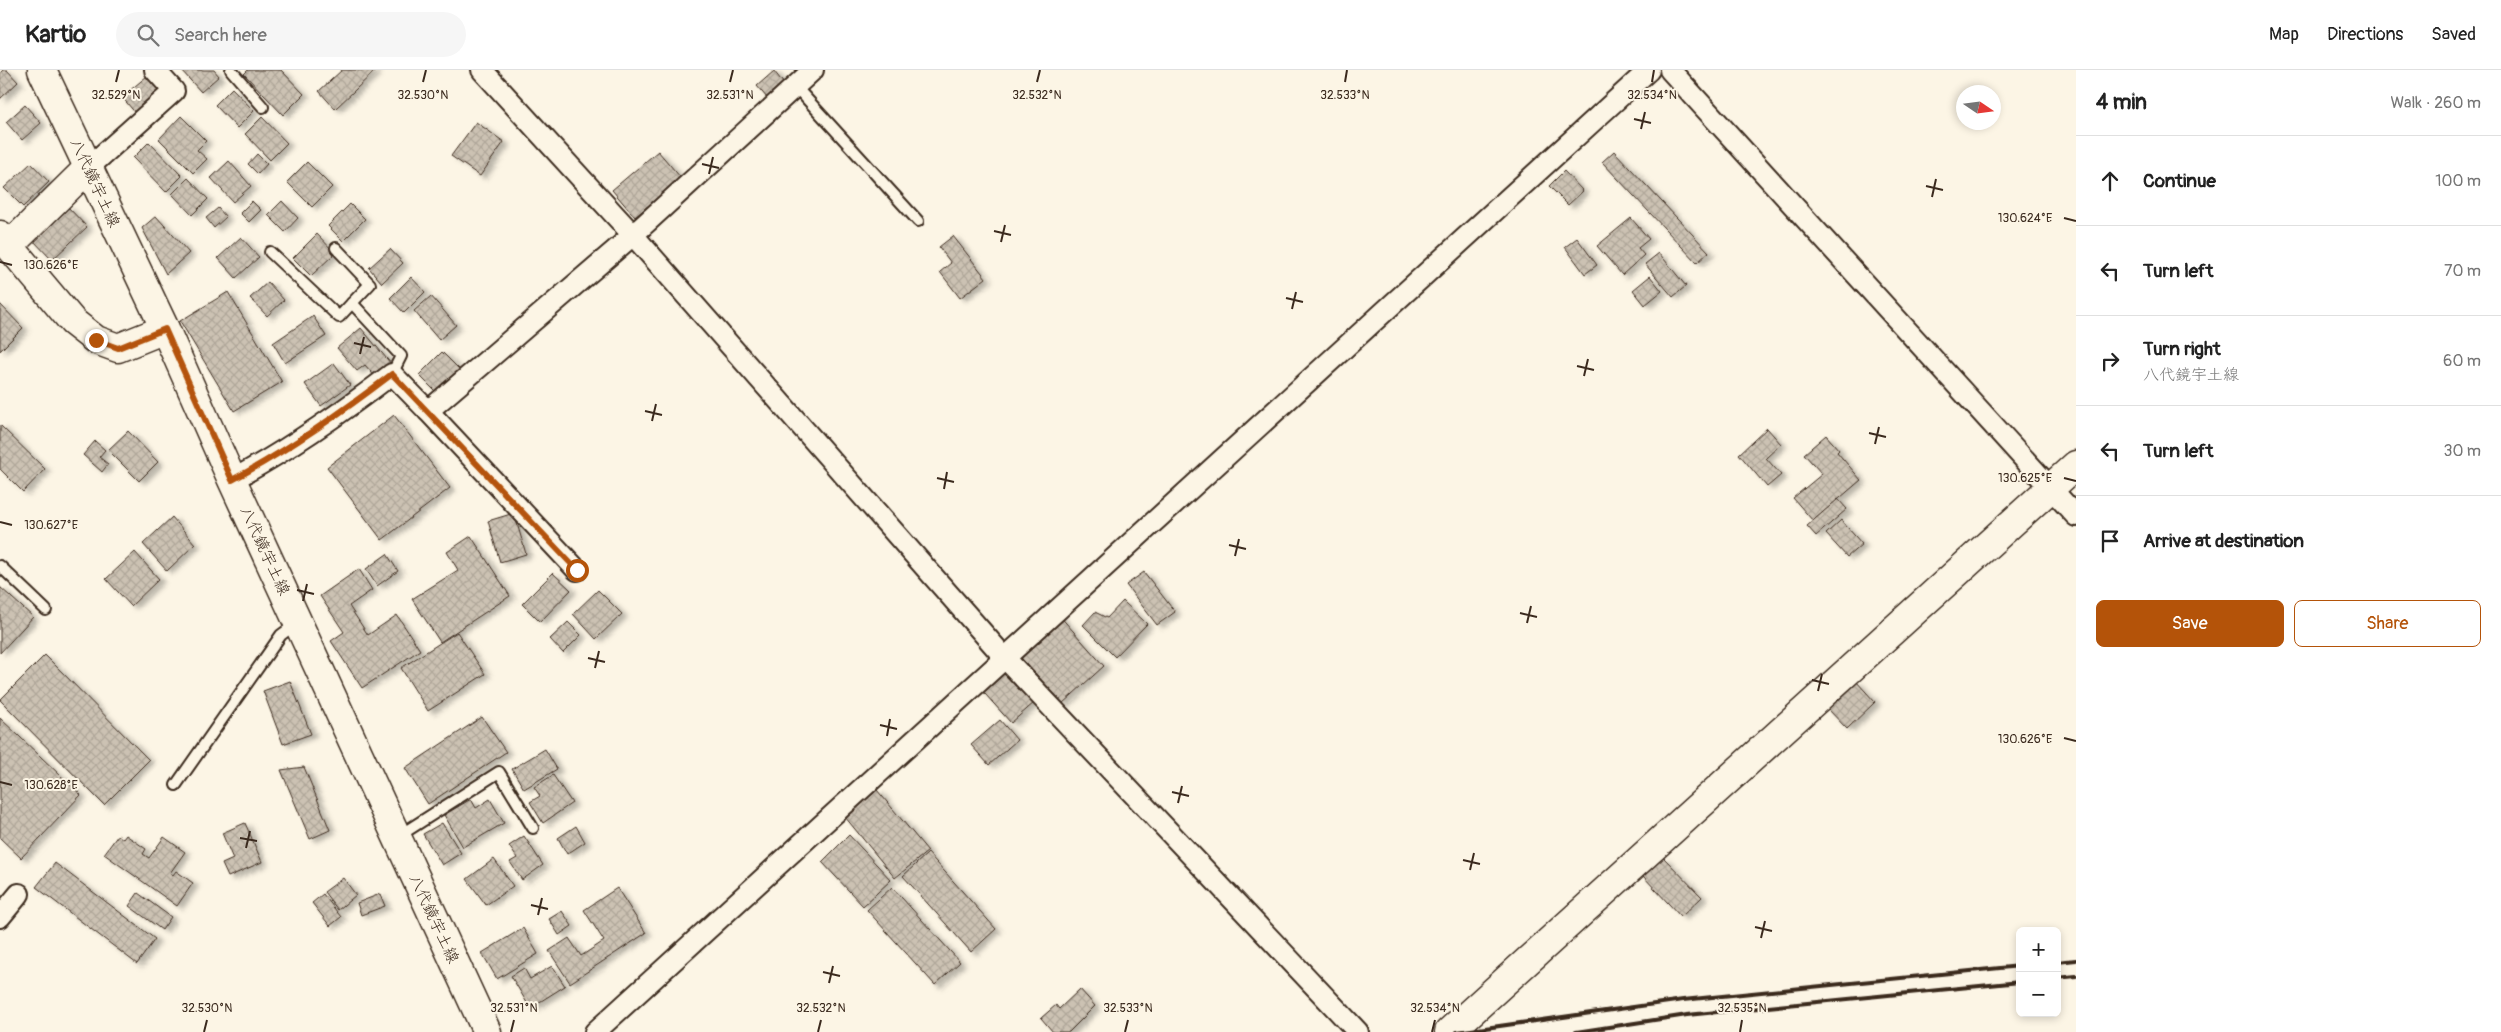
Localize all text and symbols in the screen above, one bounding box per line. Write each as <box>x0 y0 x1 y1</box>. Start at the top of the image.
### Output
search box <box>116 12 466 57</box>
text: Kartio <box>25 20 86 49</box>
icon: search <box>134 21 162 49</box>
text: Search here <box>174 23 267 47</box>
text: Map <box>2269 23 2299 46</box>
text: Directions <box>2327 23 2403 46</box>
text: Saved <box>2431 23 2476 46</box>
north arrow <box>1956 85 2001 130</box>
text: 32.529°N <box>92 88 140 103</box>
text: 32.530°N <box>398 88 448 103</box>
text: 32.531°N <box>706 88 754 103</box>
text: 32.532°N <box>1012 88 1062 103</box>
text: 32.533°N <box>1320 88 1370 103</box>
text: 32.534°N <box>1627 88 1677 103</box>
text: 4 min <box>2096 89 2147 116</box>
text: Walk · 260 m <box>2390 93 2481 113</box>
street label: 八代鏡宇土線 <box>66 135 124 231</box>
icon: ahead <box>2096 167 2124 195</box>
text: Continue <box>2143 169 2216 193</box>
text: 100 m <box>2435 171 2481 191</box>
text: 130.624°E <box>1998 211 2052 226</box>
icon: left <box>2096 257 2124 285</box>
text: 130.626°E <box>24 258 78 273</box>
text: Turn left <box>2143 259 2213 283</box>
text: 70 m <box>2444 261 2481 281</box>
route end <box>85 329 108 352</box>
text: Turn right <box>2143 337 2221 361</box>
icon: right <box>2096 347 2124 375</box>
text: 60 m <box>2443 351 2481 371</box>
text: 八代鏡宇土線 <box>2143 365 2239 385</box>
icon: left <box>2096 437 2124 465</box>
text: Turn left <box>2143 439 2213 463</box>
text: 30 m <box>2443 441 2481 461</box>
text: 130.625°E <box>1998 471 2052 486</box>
street label: 八代鏡宇土線 <box>236 503 294 599</box>
text: 130.627°E <box>24 518 78 533</box>
icon: arrive <box>2096 527 2124 555</box>
text: Arrive at destination <box>2143 529 2304 553</box>
route start <box>566 559 589 582</box>
button: Save <box>2096 600 2284 647</box>
button: Share <box>2294 600 2481 647</box>
text: 130.626°E <box>1998 732 2052 747</box>
text: 130.628°E <box>24 778 78 793</box>
street label: 八代鏡宇土線 <box>405 871 463 967</box>
map controls <box>2016 927 2061 1017</box>
button: + <box>2016 927 2061 972</box>
button: − <box>2016 972 2061 1017</box>
text: 32.530°N <box>182 1001 232 1016</box>
text: 32.531°N <box>490 1001 538 1016</box>
text: 32.532°N <box>796 1001 846 1016</box>
text: 32.533°N <box>1103 1001 1153 1016</box>
text: 32.534°N <box>1410 1001 1460 1016</box>
text: 32.535°N <box>1717 1001 1767 1016</box>

